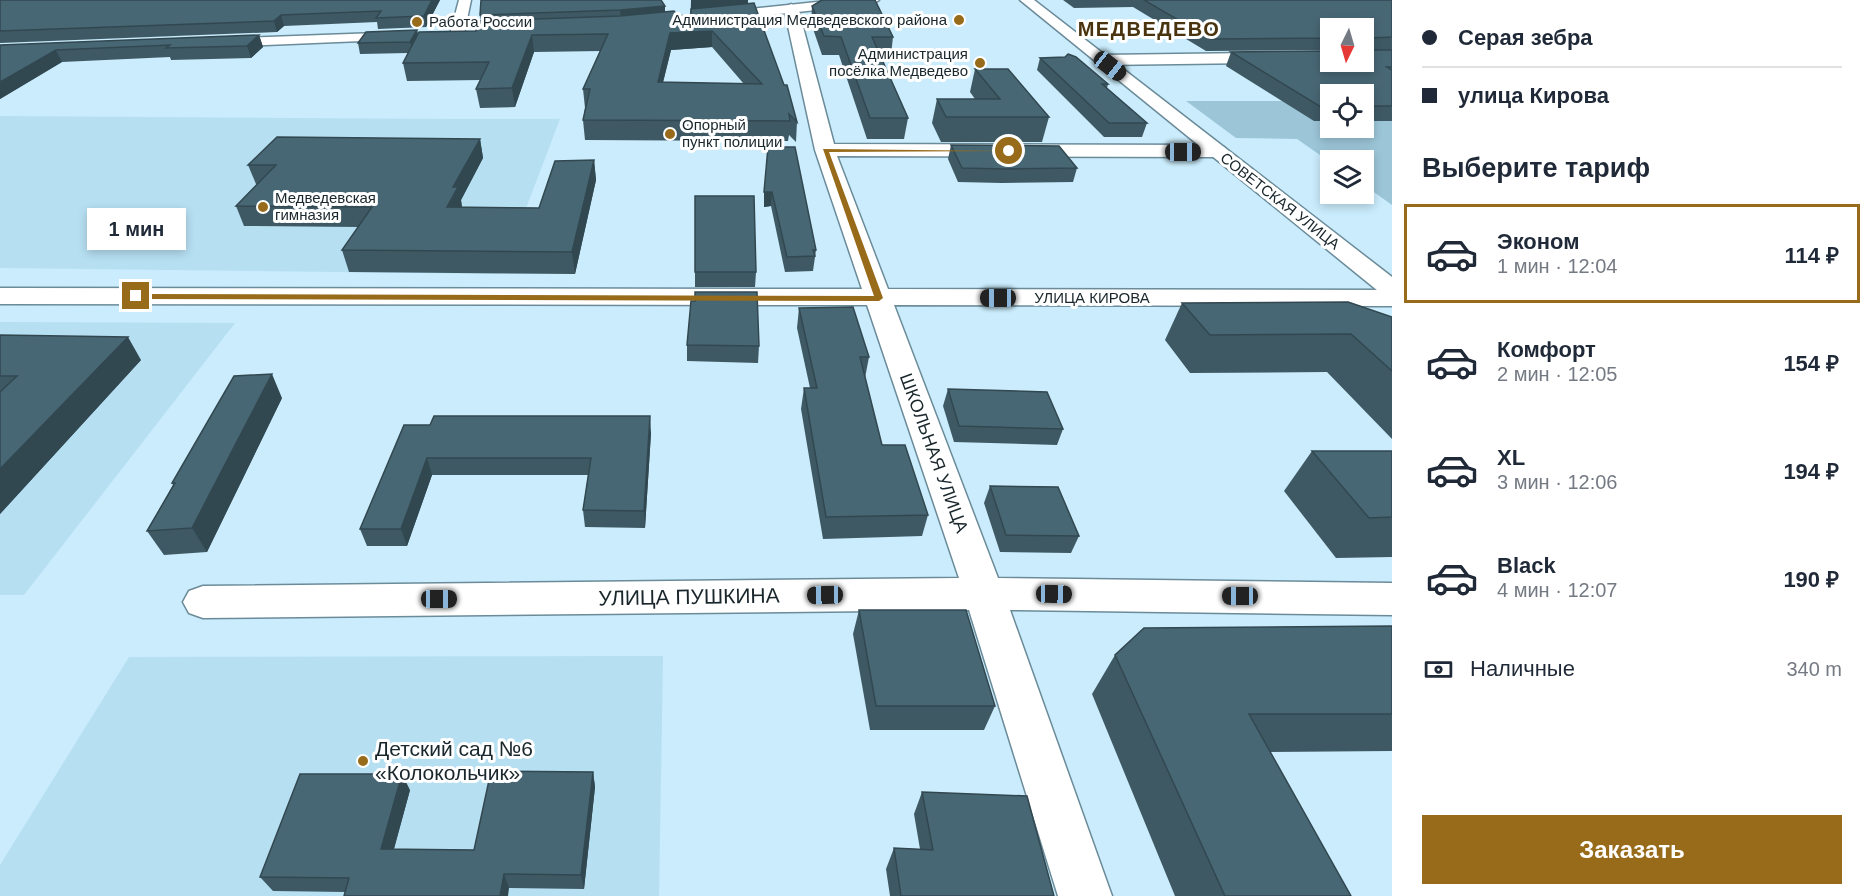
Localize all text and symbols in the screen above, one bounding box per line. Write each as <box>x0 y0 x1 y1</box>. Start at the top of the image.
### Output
place label: Администрация Медведевского района <box>672 11 948 28</box>
place label: Работа России <box>429 13 532 30</box>
marker: Администрация Медведевского района <box>952 13 966 27</box>
marker: Работа России <box>410 15 424 29</box>
district label: МЕДВЕДЕВО <box>1078 18 1220 40</box>
north arrow <box>1320 18 1374 72</box>
map controls <box>1320 18 1374 204</box>
text: Серая зебра <box>1458 25 1593 50</box>
place label: Администрация посёлка Медведево <box>829 45 968 79</box>
car <box>1090 48 1130 84</box>
marker: Администрация посёлка Медведево <box>973 56 987 70</box>
text: улица Кирова <box>1458 83 1609 108</box>
button: locate <box>1320 84 1374 138</box>
place label: Опорный пункт полиции <box>682 116 782 150</box>
marker: Опорный пункт полиции <box>663 127 677 141</box>
route start <box>995 137 1022 164</box>
car <box>1165 143 1201 161</box>
street label: СОВЕТСКАЯ УЛИЦА <box>1217 149 1343 252</box>
button: layers <box>1320 150 1374 204</box>
text: Выберите тариф <box>1422 153 1650 183</box>
place label: Медведевская гимназия <box>275 189 376 223</box>
marker: Медведевская гимназия <box>256 200 270 214</box>
callout: 1 мин <box>86 209 186 251</box>
text: 1 мин <box>109 218 164 240</box>
icon: car <box>1425 227 1479 281</box>
text: Эконом <box>1497 229 1580 254</box>
text: 114 ₽ <box>1785 243 1839 268</box>
text: 1 мин · 12:04 <box>1497 255 1617 277</box>
route end <box>122 282 149 309</box>
car <box>980 289 1016 307</box>
street label: УЛИЦА КИРОВА <box>1034 289 1150 306</box>
icon: car <box>1425 335 1479 389</box>
text: Комфорт <box>1497 337 1596 362</box>
text: 154 ₽ <box>1783 351 1839 376</box>
text: 2 мин · 12:05 <box>1497 363 1617 385</box>
street label: ШКОЛЬНАЯ УЛИЦА <box>896 371 972 535</box>
icon: car <box>1425 443 1479 497</box>
text: XL <box>1497 445 1525 470</box>
text: 194 ₽ <box>1783 459 1839 484</box>
text: 3 мин · 12:06 <box>1497 471 1617 493</box>
icon: car <box>1425 551 1479 605</box>
text: Black <box>1497 553 1556 578</box>
text: 190 ₽ <box>1783 567 1839 592</box>
text: 4 мин · 12:07 <box>1497 579 1617 601</box>
street label: УЛИЦА ПУШКИНА <box>598 583 780 610</box>
car <box>1036 585 1072 603</box>
car <box>807 586 843 604</box>
car <box>1222 587 1258 605</box>
car <box>421 590 457 608</box>
icon: cash <box>1422 653 1455 686</box>
text: Наличные <box>1470 656 1575 681</box>
text: 340 m <box>1786 658 1842 680</box>
place label: Детский сад №6 «Колокольчик» <box>375 737 533 784</box>
marker: Детский сад №6 «Колокольчик» <box>356 754 370 768</box>
button: Заказать <box>1422 815 1842 884</box>

